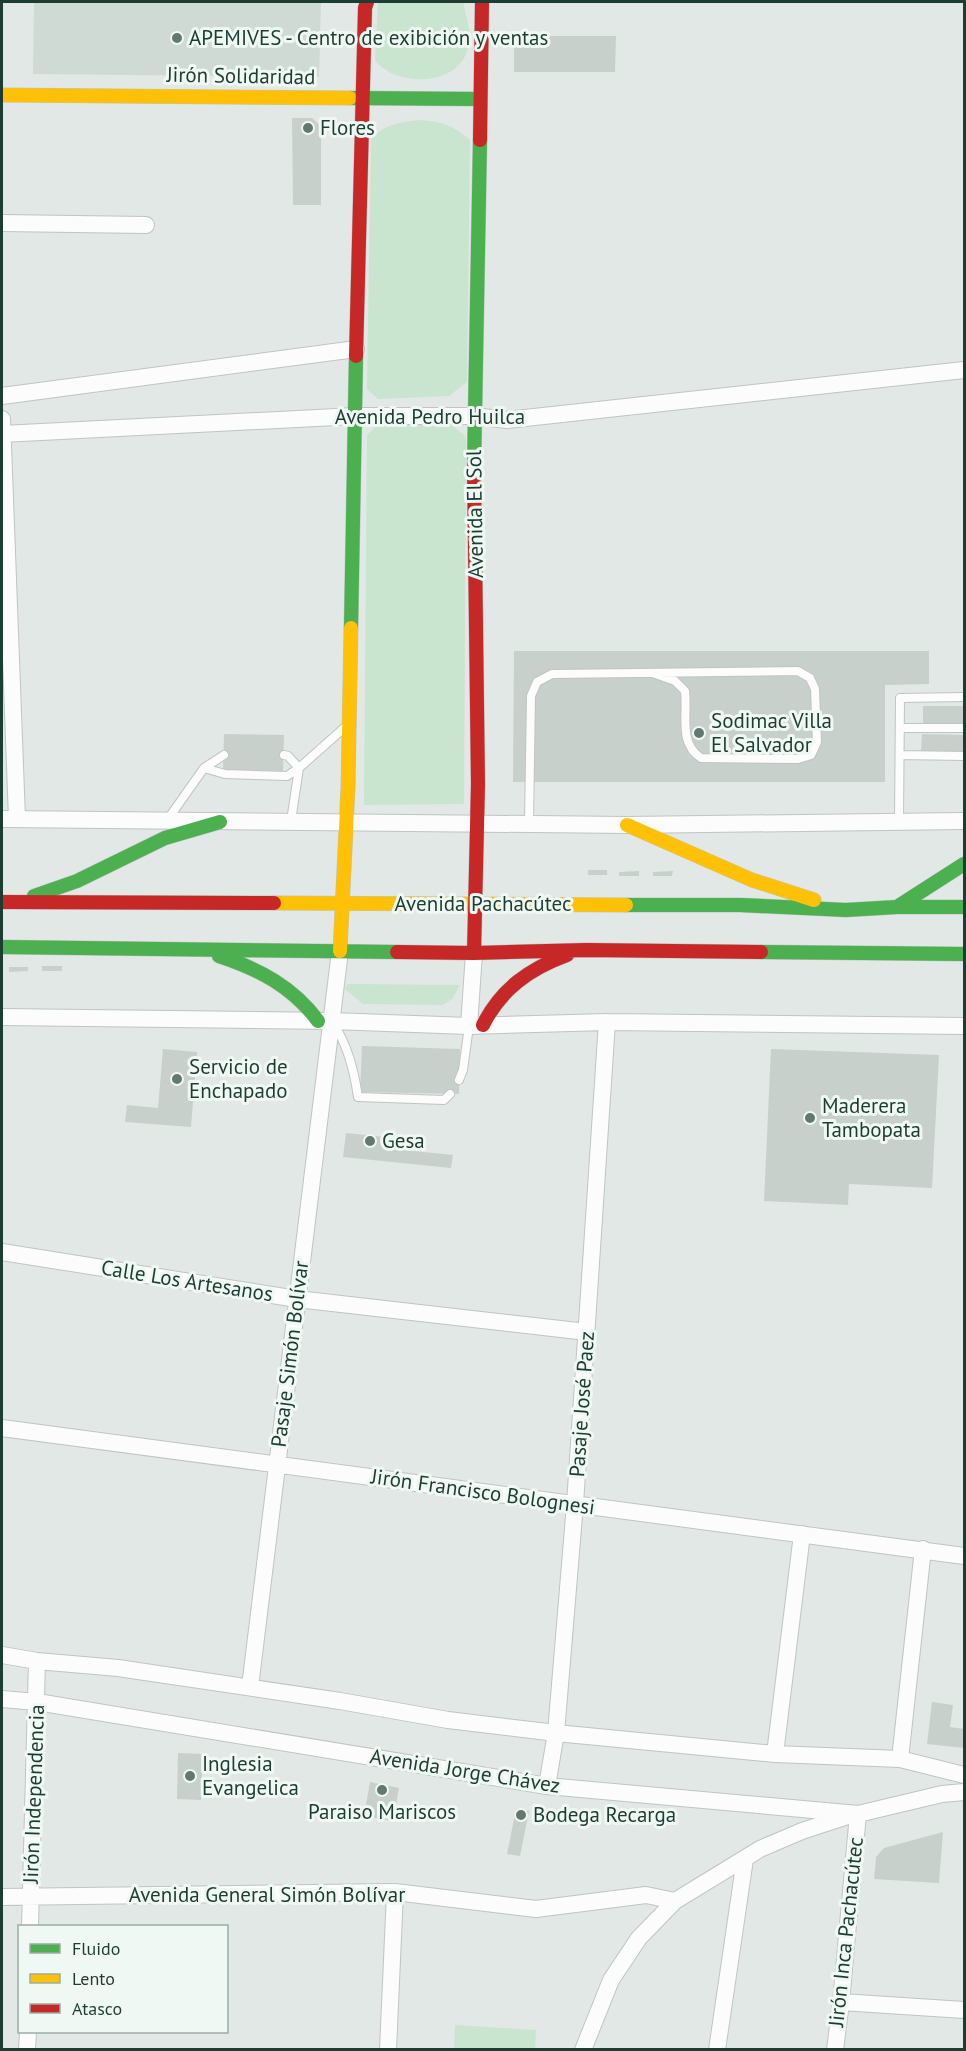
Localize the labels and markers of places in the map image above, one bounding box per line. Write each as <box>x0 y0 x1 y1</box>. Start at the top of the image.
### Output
place label: APEMIVES - Centro de exibición y ventas <box>189 24 548 51</box>
marker: APEMIVES - Centro de exibición y ventas <box>170 31 184 45</box>
place label: Flores <box>320 114 375 141</box>
marker: Flores <box>301 121 315 135</box>
place label: Sodimac Villa El Salvador <box>711 707 832 758</box>
marker: Sodimac Villa El Salvador <box>692 726 706 740</box>
place label: Servicio de Enchapado <box>189 1053 288 1104</box>
marker: Servicio de Enchapado <box>170 1072 184 1086</box>
place label: Maderera Tambopata <box>822 1092 921 1143</box>
marker: Maderera Tambopata <box>803 1111 817 1125</box>
place label: Gesa <box>382 1127 425 1154</box>
marker: Gesa <box>363 1134 377 1148</box>
place label: Inglesia Evangelica <box>202 1750 299 1801</box>
marker: Inglesia Evangelica <box>183 1769 197 1783</box>
marker: Paraiso Mariscos <box>375 1783 389 1797</box>
place label: Paraiso Mariscos <box>308 1798 456 1825</box>
place label: Bodega Recarga <box>533 1801 676 1828</box>
marker: Bodega Recarga <box>514 1808 528 1822</box>

